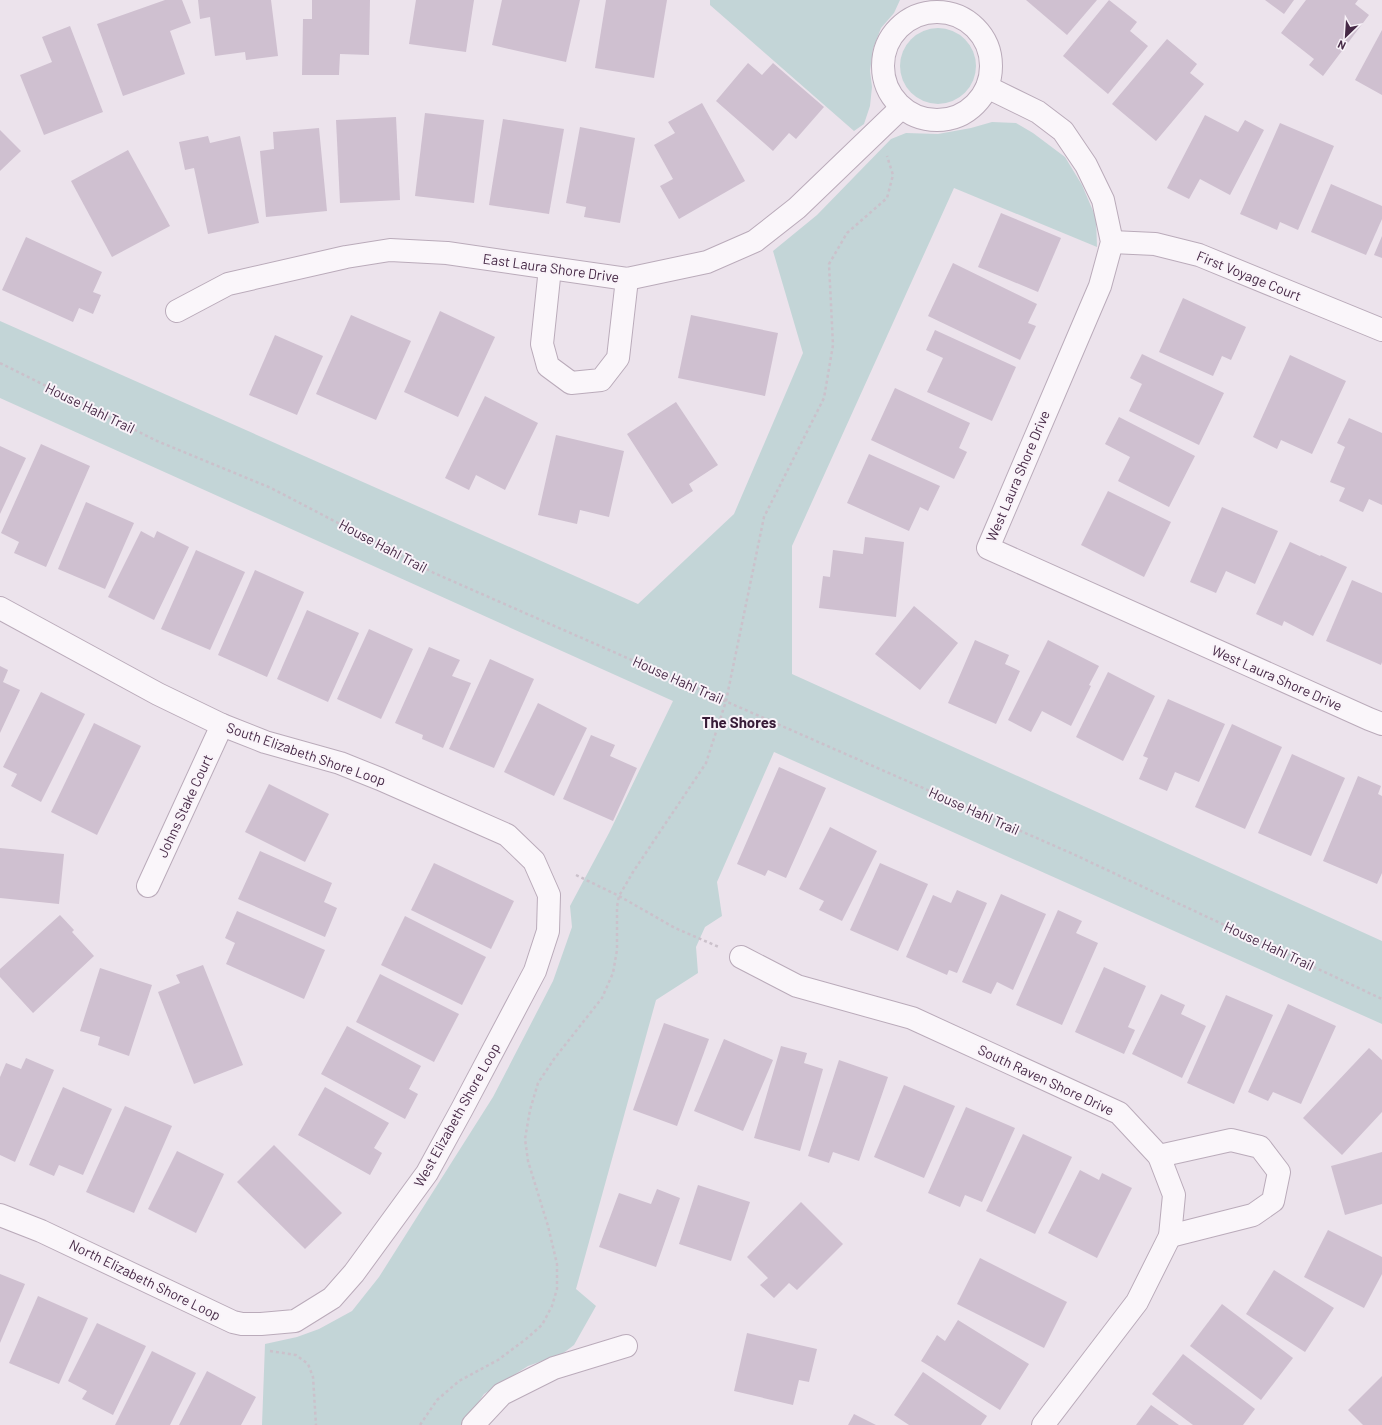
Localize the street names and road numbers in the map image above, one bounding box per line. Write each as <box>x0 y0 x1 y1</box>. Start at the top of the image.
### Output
street label: First Voyage Court <box>1194 247 1304 304</box>
street label: East Laura Shore Drive <box>482 250 620 285</box>
street label: House Hahl Trail <box>43 379 138 437</box>
street label: West Laura Shore Drive <box>982 408 1053 544</box>
street label: House Hahl Trail <box>336 515 430 576</box>
street label: West Laura Shore Drive <box>1209 641 1345 714</box>
street label: House Hahl Trail <box>630 652 726 707</box>
street label: South Elizabeth Shore Loop <box>224 718 388 789</box>
street label: Johns Stake Court <box>153 752 216 860</box>
street label: House Hahl Trail <box>926 783 1022 838</box>
street label: House Hahl Trail <box>1221 917 1317 974</box>
street label: West Elizabeth Shore Loop <box>410 1040 503 1190</box>
street label: South Raven Shore Drive <box>975 1040 1117 1119</box>
street label: North Elizabeth Shore Loop <box>67 1235 224 1324</box>

